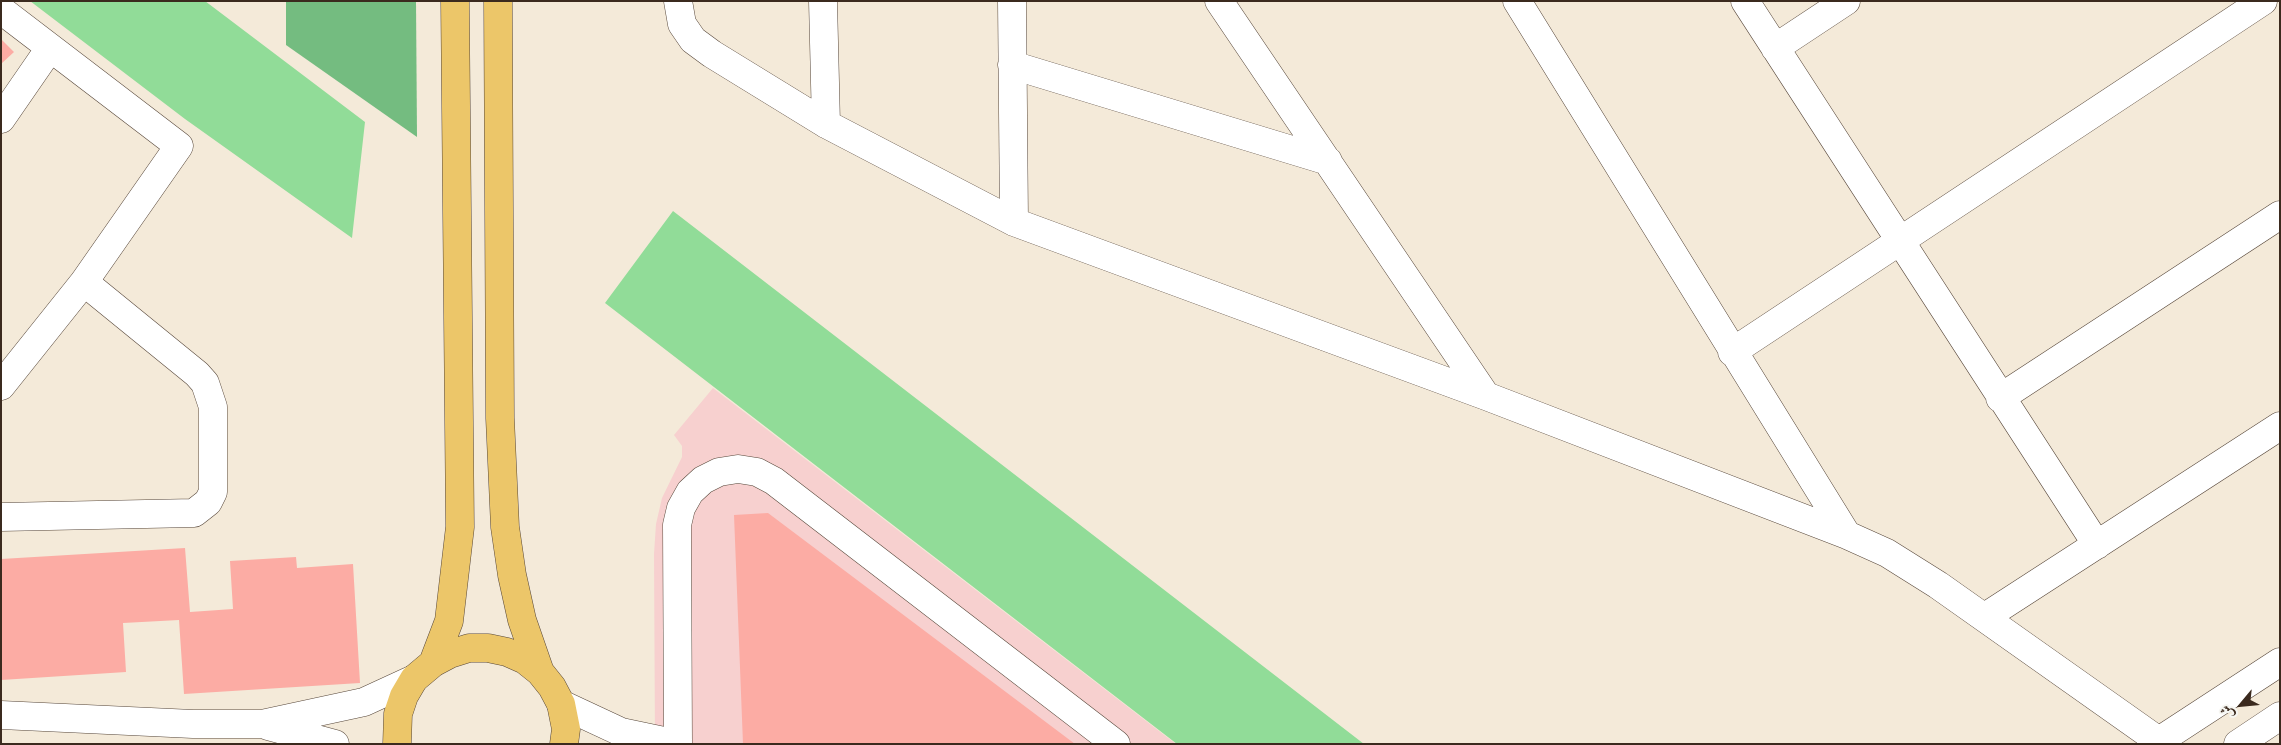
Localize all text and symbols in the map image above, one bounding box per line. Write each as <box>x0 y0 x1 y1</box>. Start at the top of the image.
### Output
north arrow <box>2216 680 2266 730</box>
text: ش <box>2217 702 2239 722</box>

